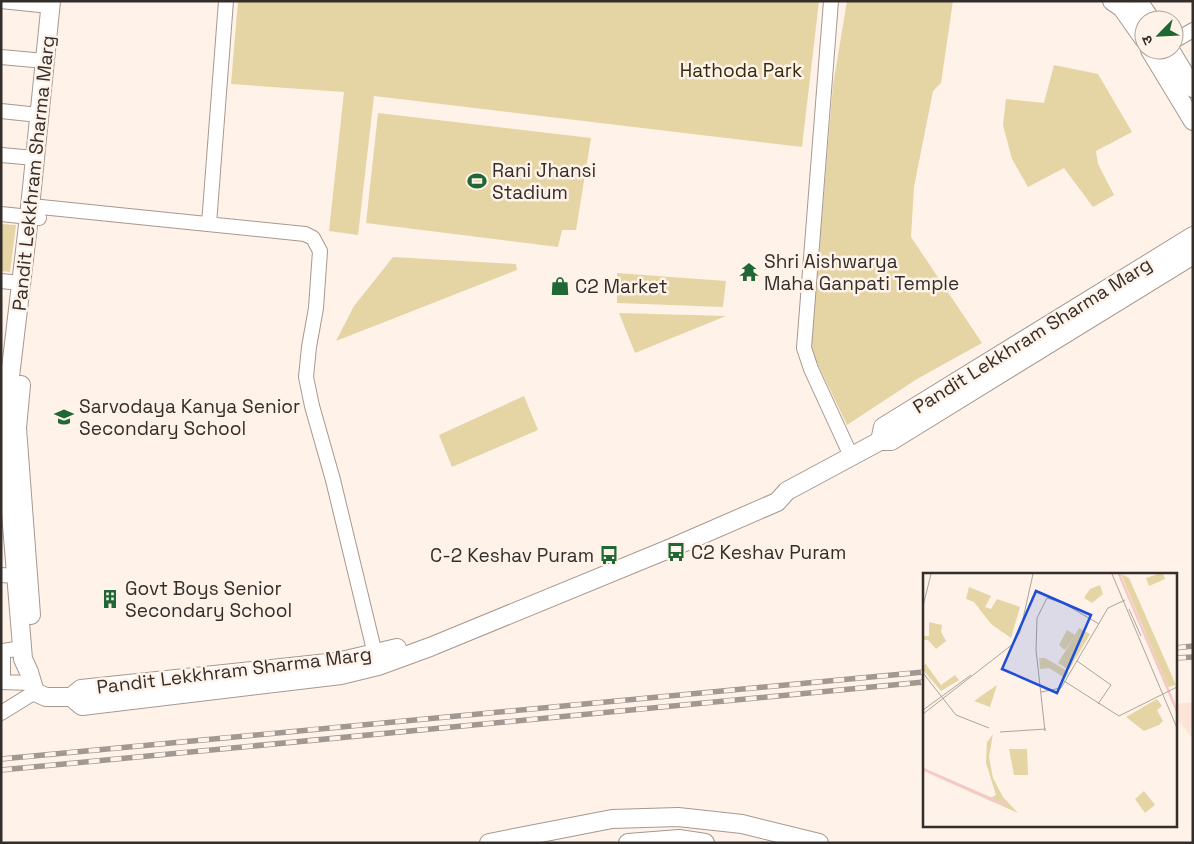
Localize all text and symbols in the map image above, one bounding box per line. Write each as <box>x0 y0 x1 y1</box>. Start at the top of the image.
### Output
north arrow <box>1134 10 1184 60</box>
text: उ <box>1137 32 1157 48</box>
street label: Pandit Lekkhram Sharma Marg <box>7 34 60 312</box>
park label: Hathoda Park <box>680 58 802 83</box>
place label: Rani Jhansi Stadium <box>492 158 596 205</box>
sports icon: Rani Jhansi Stadium <box>466 170 488 192</box>
place label: Shri Aishwarya Maha Ganpati Temple <box>764 249 959 296</box>
street label: Pandit Lekkhram Sharma Marg <box>908 251 1156 419</box>
temple icon: Shri Aishwarya Maha Ganpati Temple <box>738 261 760 283</box>
place label: C2 Market <box>575 274 667 299</box>
shop icon: C2 Market <box>549 275 571 297</box>
place label: Sarvodaya Kanya Senior Secondary School <box>79 394 300 441</box>
school or university icon: Sarvodaya Kanya Senior Secondary School <box>53 406 75 428</box>
place label: C2 Keshav Puram <box>691 540 846 565</box>
bus stop icon: C2 Keshav Puram <box>665 541 687 563</box>
place label: C-2 Keshav Puram <box>430 543 594 568</box>
bus stop icon: C-2 Keshav Puram <box>598 544 620 566</box>
inset map <box>923 573 1176 826</box>
place label: Govt Boys Senior Secondary School <box>125 576 292 623</box>
building icon: Govt Boys Senior Secondary School <box>99 588 121 610</box>
street label: Pandit Lekkhram Sharma Marg <box>95 641 373 700</box>

